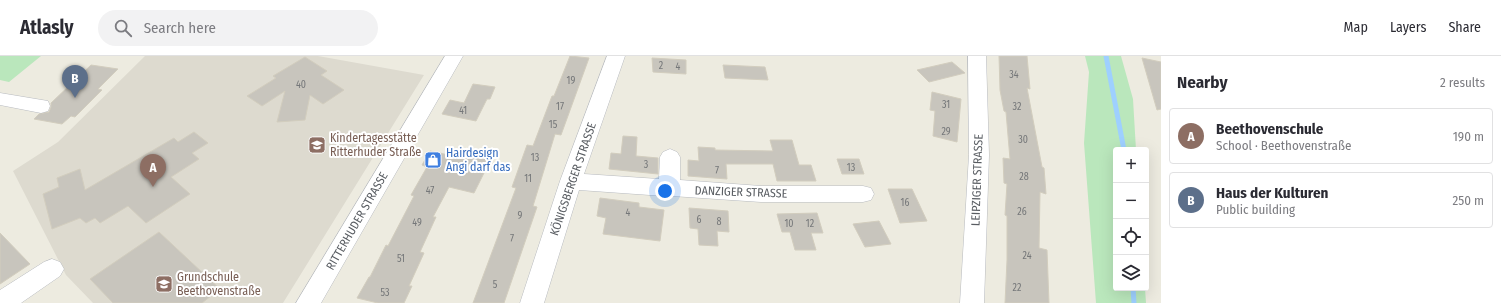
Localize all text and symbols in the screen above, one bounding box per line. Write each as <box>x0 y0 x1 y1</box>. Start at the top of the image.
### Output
search box <box>98 10 378 46</box>
text: Atlasly <box>20 16 74 39</box>
icon: search <box>112 17 134 39</box>
text: Search here <box>144 19 216 37</box>
text: Map <box>1344 19 1368 36</box>
text: Layers <box>1390 19 1426 36</box>
text: Share <box>1448 19 1481 36</box>
house number: 2 <box>659 60 664 72</box>
house number: 4 <box>676 61 681 73</box>
pin: B <box>62 65 88 98</box>
house number: 34 <box>1009 69 1019 81</box>
text: Nearby <box>1177 72 1228 93</box>
house number: 19 <box>567 75 576 87</box>
text: 2 results <box>1440 75 1485 90</box>
house number: 40 <box>296 79 306 91</box>
house number: 31 <box>942 99 950 111</box>
house number: 17 <box>556 101 564 113</box>
house number: 32 <box>1013 101 1022 113</box>
house number: 41 <box>459 105 467 117</box>
street label: KÖNIGSBERGER STRASSE <box>545 119 599 238</box>
house number: 15 <box>549 119 558 131</box>
text: Beethovenschule <box>1216 120 1323 138</box>
house number: 29 <box>941 126 951 138</box>
text: A <box>1187 129 1195 144</box>
text: 190 m <box>1453 129 1484 144</box>
place label: Kindertagesstätte Ritterhuder Straße <box>330 131 421 159</box>
street label: LEIPZIGER STRASSE <box>968 133 986 226</box>
house number: 30 <box>1018 134 1028 146</box>
school or university icon: Kindertagesstätte Ritterhuder Straße <box>307 135 327 155</box>
text: School · Beethovenstraße <box>1216 138 1351 153</box>
place label: Hairdesign Angi darf das <box>446 146 510 174</box>
map controls <box>1113 147 1149 291</box>
button: + <box>1113 147 1149 183</box>
shop icon: Hairdesign Angi darf das <box>423 150 443 170</box>
house number: 13 <box>531 152 540 164</box>
pin: A <box>140 154 166 187</box>
house number: 3 <box>644 159 649 171</box>
house number: 13 <box>847 162 856 174</box>
house number: 7 <box>715 165 719 177</box>
street label: RITTERHUDER STRASSE <box>323 169 391 272</box>
house number: 28 <box>1019 171 1029 183</box>
house number: 11 <box>524 173 532 185</box>
your location <box>655 181 675 201</box>
street label: DANZIGER STRASSE <box>694 183 788 201</box>
button: − <box>1113 183 1149 219</box>
text: Haus der Kulturen <box>1216 184 1328 202</box>
house number: 47 <box>426 185 434 197</box>
text: B <box>1187 193 1195 208</box>
text: 250 m <box>1452 193 1484 208</box>
house number: 16 <box>901 197 909 209</box>
text: Public building <box>1216 202 1295 217</box>
house number: 26 <box>1017 206 1027 218</box>
house number: 4 <box>626 207 631 219</box>
house number: 9 <box>518 210 523 222</box>
house number: 6 <box>697 214 702 226</box>
house number: 8 <box>717 216 722 228</box>
house number: 49 <box>412 217 422 229</box>
house number: 10 <box>784 218 794 230</box>
house number: 12 <box>806 218 815 230</box>
button: locate <box>1113 219 1149 255</box>
house number: 7 <box>510 233 514 245</box>
house number: 24 <box>1022 250 1032 262</box>
house number: 51 <box>397 253 405 265</box>
button: layers <box>1113 255 1149 291</box>
place label: Grundschule Beethovenstraße <box>177 270 261 298</box>
school or university icon: Grundschule Beethovenstraße <box>154 274 174 294</box>
house number: 5 <box>493 279 498 291</box>
house number: 22 <box>1013 282 1022 294</box>
house number: 53 <box>380 287 390 299</box>

